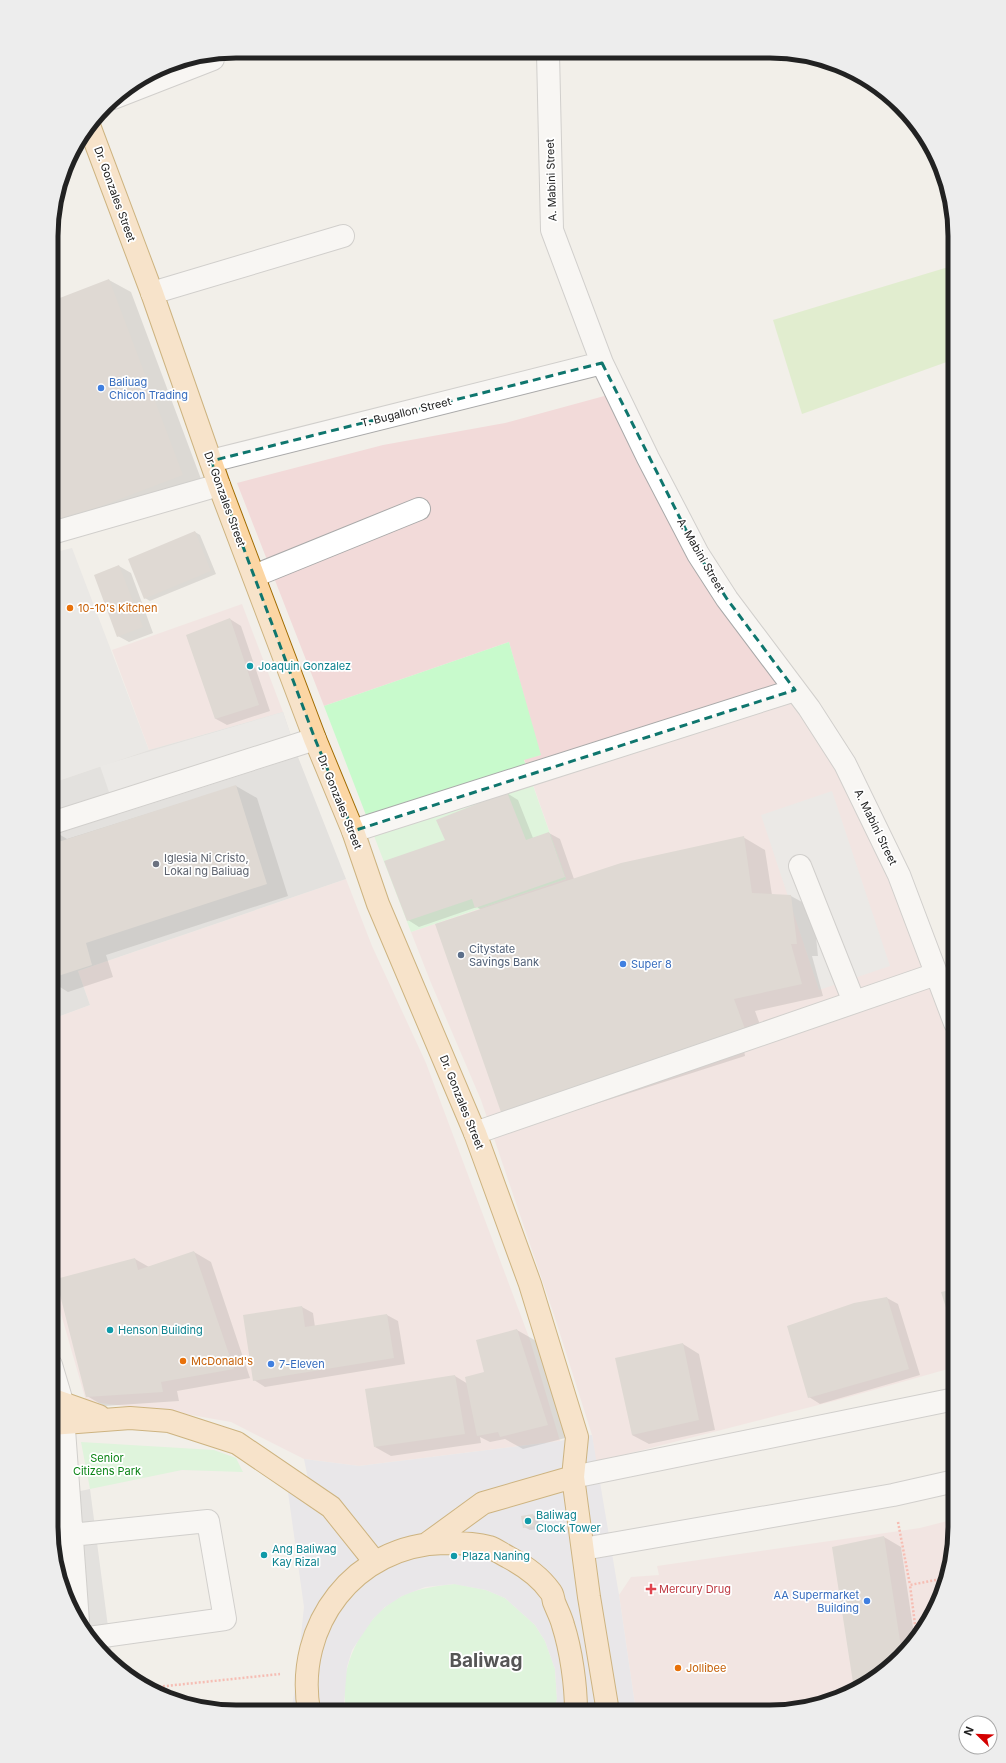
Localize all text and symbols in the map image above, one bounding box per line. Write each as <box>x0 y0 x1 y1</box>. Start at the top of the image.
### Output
street label: A. Mabini Street <box>543 138 559 222</box>
street label: Dr. Gonzales Street <box>91 145 139 244</box>
place label: Baliuag Chicon Trading <box>109 375 188 402</box>
marker: Baliuag Chicon Trading <box>96 383 106 393</box>
street label: T. Bugallon Street <box>360 394 453 430</box>
street label: Dr. Gonzales Street <box>201 450 249 549</box>
street label: A. Mabini Street <box>674 516 728 595</box>
place label: 10-10's Kitchen <box>78 601 158 615</box>
marker: 10-10's Kitchen <box>65 603 75 613</box>
place label: Joaquin Gonzalez <box>258 659 351 673</box>
marker: Joaquin Gonzalez <box>245 661 255 671</box>
street label: Dr. Gonzales Street <box>315 753 365 851</box>
street label: A. Mabini Street <box>852 787 901 868</box>
place label: Iglesia Ni Cristo, Lokal ng Baliuag <box>164 851 249 878</box>
marker: Iglesia Ni Cristo, Lokal ng Baliuag <box>151 859 161 869</box>
place label: Citystate Savings Bank <box>469 942 539 969</box>
marker: Citystate Savings Bank <box>456 950 466 960</box>
place label: Super 8 <box>631 957 672 971</box>
marker: Super 8 <box>618 959 628 969</box>
street label: Dr. Gonzales Street <box>437 1053 487 1151</box>
place label: Henson Building <box>118 1323 203 1337</box>
marker: Henson Building <box>105 1325 115 1335</box>
place label: McDonald's <box>191 1354 253 1368</box>
marker: McDonald's <box>178 1356 188 1366</box>
place label: 7-Eleven <box>279 1357 325 1371</box>
marker: 7-Eleven <box>266 1359 276 1369</box>
park label: Senior Citizens Park <box>73 1451 141 1478</box>
place label: Baliwag Clock Tower <box>536 1508 601 1535</box>
marker: Baliwag Clock Tower <box>523 1516 533 1526</box>
place label: Ang Baliwag Kay Rizal <box>272 1542 337 1569</box>
place label: Plaza Naning <box>462 1549 530 1563</box>
marker: Ang Baliwag Kay Rizal <box>259 1550 269 1560</box>
marker: Plaza Naning <box>449 1551 459 1561</box>
place label: Mercury Drug <box>659 1582 731 1596</box>
marker: Mercury Drug <box>646 1584 656 1594</box>
place label: AA Supermarket Building <box>774 1588 859 1615</box>
marker: AA Supermarket Building <box>862 1596 872 1606</box>
district label: Baliwag <box>449 1649 523 1672</box>
place label: Jollibee <box>686 1661 726 1675</box>
marker: Jollibee <box>673 1663 683 1673</box>
north arrow <box>958 1715 998 1755</box>
text: N <box>961 1724 977 1738</box>

